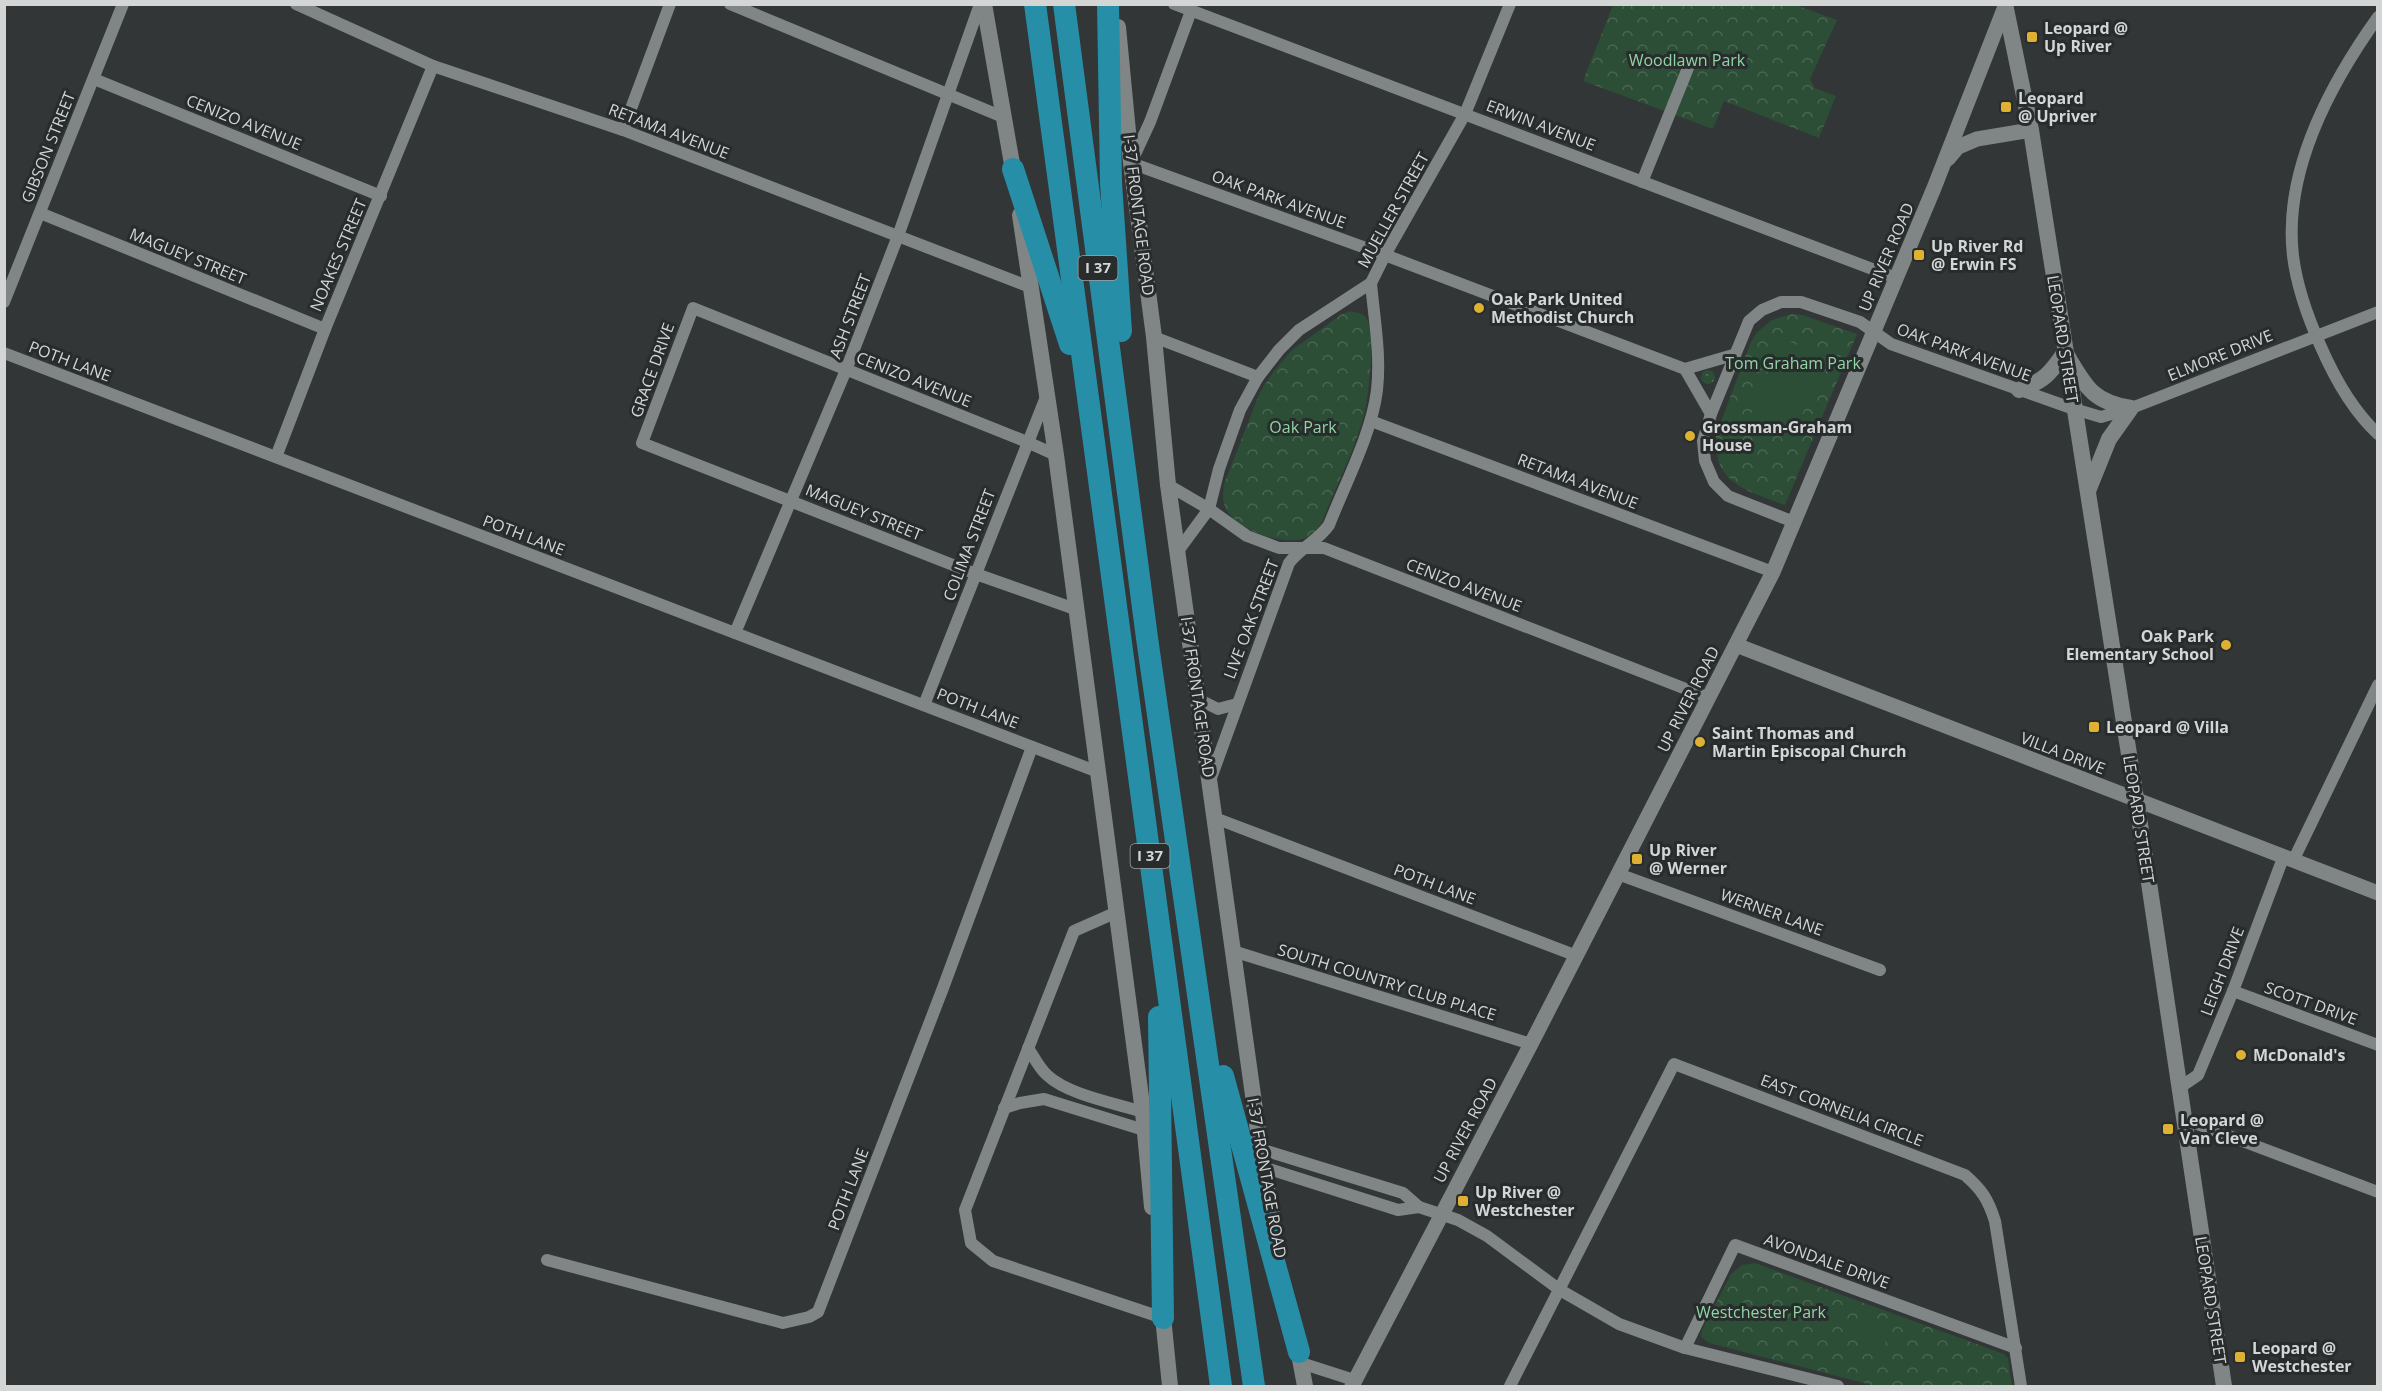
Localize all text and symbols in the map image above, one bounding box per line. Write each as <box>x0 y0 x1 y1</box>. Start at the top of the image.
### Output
place label: Leopard @ Up River <box>2044 17 2128 57</box>
marker: Leopard @ Up River <box>2025 30 2039 44</box>
park label: Woodlawn Park <box>1629 49 1746 71</box>
place label: Leopard @ Upriver <box>2018 87 2097 127</box>
street label: GIBSON STREET <box>16 88 80 206</box>
street label: CENIZO AVENUE <box>183 89 305 155</box>
street label: ERWIN AVENUE <box>1483 94 1599 156</box>
street label: RETAMA AVENUE <box>606 98 732 164</box>
marker: Leopard @ Upriver <box>1999 100 2013 114</box>
street label: I-37 FRONTAGE ROAD <box>1118 133 1160 297</box>
street label: MUELLER STREET <box>1352 148 1434 272</box>
street label: OAK PARK AVENUE <box>1209 165 1349 233</box>
street label: NOAKES STREET <box>304 195 372 315</box>
street label: UP RIVER ROAD <box>1853 199 1919 315</box>
street label: MAGUEY STREET <box>126 223 250 289</box>
place label: Up River Rd @ Erwin FS <box>1931 235 2023 275</box>
marker: Up River Rd @ Erwin FS <box>1912 248 1926 262</box>
road number: I 37 <box>1078 256 1118 280</box>
street label: ASH STREET <box>824 270 876 361</box>
street label: LEOPARD STREET <box>2042 274 2084 405</box>
place label: Oak Park United Methodist Church <box>1491 288 1634 328</box>
marker: Oak Park United Methodist Church <box>1472 301 1486 315</box>
street label: OAK PARK AVENUE <box>1894 318 2034 386</box>
street label: GRACE DRIVE <box>625 320 679 420</box>
street label: ELMORE DRIVE <box>2164 324 2276 386</box>
street label: POTH LANE <box>26 335 114 387</box>
street label: CENIZO AVENUE <box>853 346 975 412</box>
park label: Tom Graham Park <box>1725 352 1861 374</box>
park label: Oak Park <box>1269 416 1337 438</box>
place label: Grossman-Graham House <box>1702 416 1852 456</box>
marker: Grossman-Graham House <box>1683 429 1697 443</box>
street label: RETAMA AVENUE <box>1515 448 1641 514</box>
street label: MAGUEY STREET <box>802 479 926 545</box>
street label: COLIMA STREET <box>938 486 1000 604</box>
street label: POTH LANE <box>480 509 568 561</box>
street label: CENIZO AVENUE <box>1403 553 1525 617</box>
street label: LIVE OAK STREET <box>1218 556 1284 682</box>
street label: I-37 FRONTAGE ROAD <box>1176 615 1220 779</box>
place label: Oak Park Elementary School <box>2066 625 2214 665</box>
marker: Oak Park Elementary School <box>2219 638 2233 652</box>
street label: UP RIVER ROAD <box>1652 642 1724 756</box>
street label: POTH LANE <box>934 682 1022 734</box>
place label: Leopard @ Villa <box>2106 716 2229 738</box>
marker: Leopard @ Villa <box>2087 720 2101 734</box>
place label: Saint Thomas and Martin Episcopal Church <box>1712 722 1907 762</box>
street label: VILLA DRIVE <box>2017 727 2109 779</box>
marker: Saint Thomas and Martin Episcopal Church <box>1693 735 1707 749</box>
street label: LEOPARD STREET <box>2118 754 2160 885</box>
place label: Up River @ Werner <box>1649 839 1727 879</box>
road number: I 37 <box>1130 844 1170 868</box>
marker: Up River @ Werner <box>1630 852 1644 866</box>
street label: POTH LANE <box>1391 858 1479 910</box>
street label: WERNER LANE <box>1718 883 1826 941</box>
street label: LEIGH DRIVE <box>2195 923 2249 1019</box>
street label: SOUTH COUNTRY CLUB PLACE <box>1275 938 1499 1026</box>
street label: SCOTT DRIVE <box>2261 976 2361 1030</box>
place label: McDonald's <box>2253 1044 2346 1066</box>
marker: McDonald's <box>2234 1048 2248 1062</box>
street label: EAST CORNELIA CIRCLE <box>1757 1069 1927 1151</box>
street label: UP RIVER ROAD <box>1428 1073 1502 1187</box>
street label: I-37 FRONTAGE ROAD <box>1242 1096 1292 1260</box>
place label: Leopard @ Van Cleve <box>2180 1109 2264 1149</box>
marker: Leopard @ Van Cleve <box>2161 1122 2175 1136</box>
street label: POTH LANE <box>822 1145 874 1233</box>
place label: Up River @ Westchester <box>1475 1181 1575 1221</box>
marker: Up River @ Westchester <box>1456 1194 1470 1208</box>
street label: AVONDALE DRIVE <box>1761 1228 1893 1294</box>
street label: LEOPARD STREET <box>2190 1235 2232 1366</box>
park label: Westchester Park <box>1696 1301 1827 1323</box>
place label: Leopard @ Westchester <box>2252 1337 2352 1377</box>
marker: Leopard @ Westchester <box>2233 1350 2247 1364</box>

